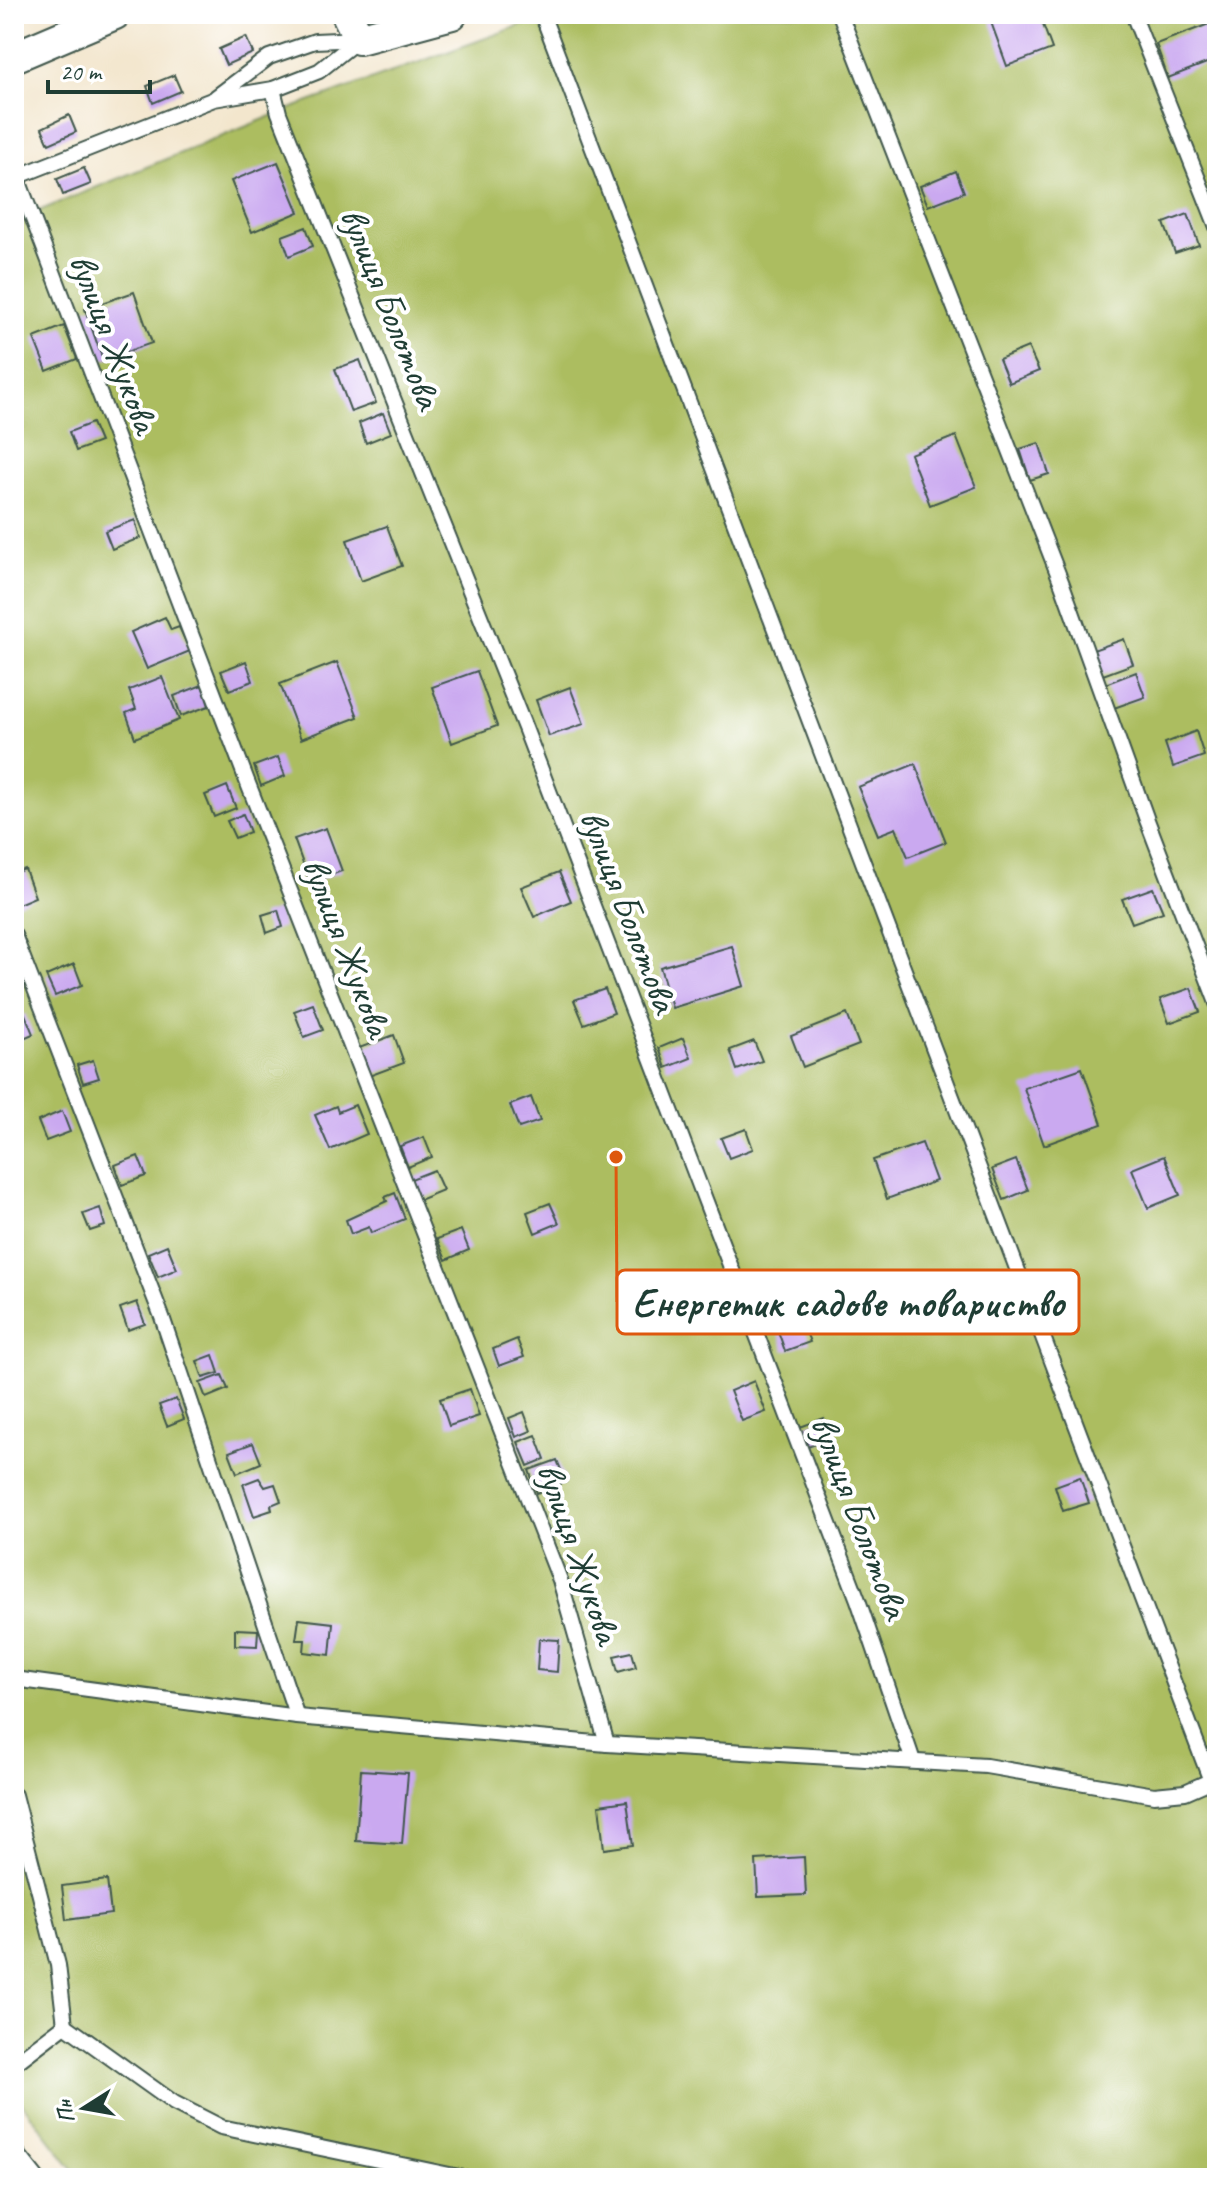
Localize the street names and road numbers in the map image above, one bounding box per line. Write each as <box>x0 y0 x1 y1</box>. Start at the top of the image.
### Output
street label: вулиця Болотова <box>329 200 454 418</box>
street label: вулиця Жукова <box>58 247 171 442</box>
street label: вулиця Болотова <box>569 803 690 1021</box>
street label: вулиця Жукова <box>291 851 404 1046</box>
street label: вулиця Болотова <box>800 1409 921 1627</box>
street label: вулиця Жукова <box>526 1456 633 1653</box>

